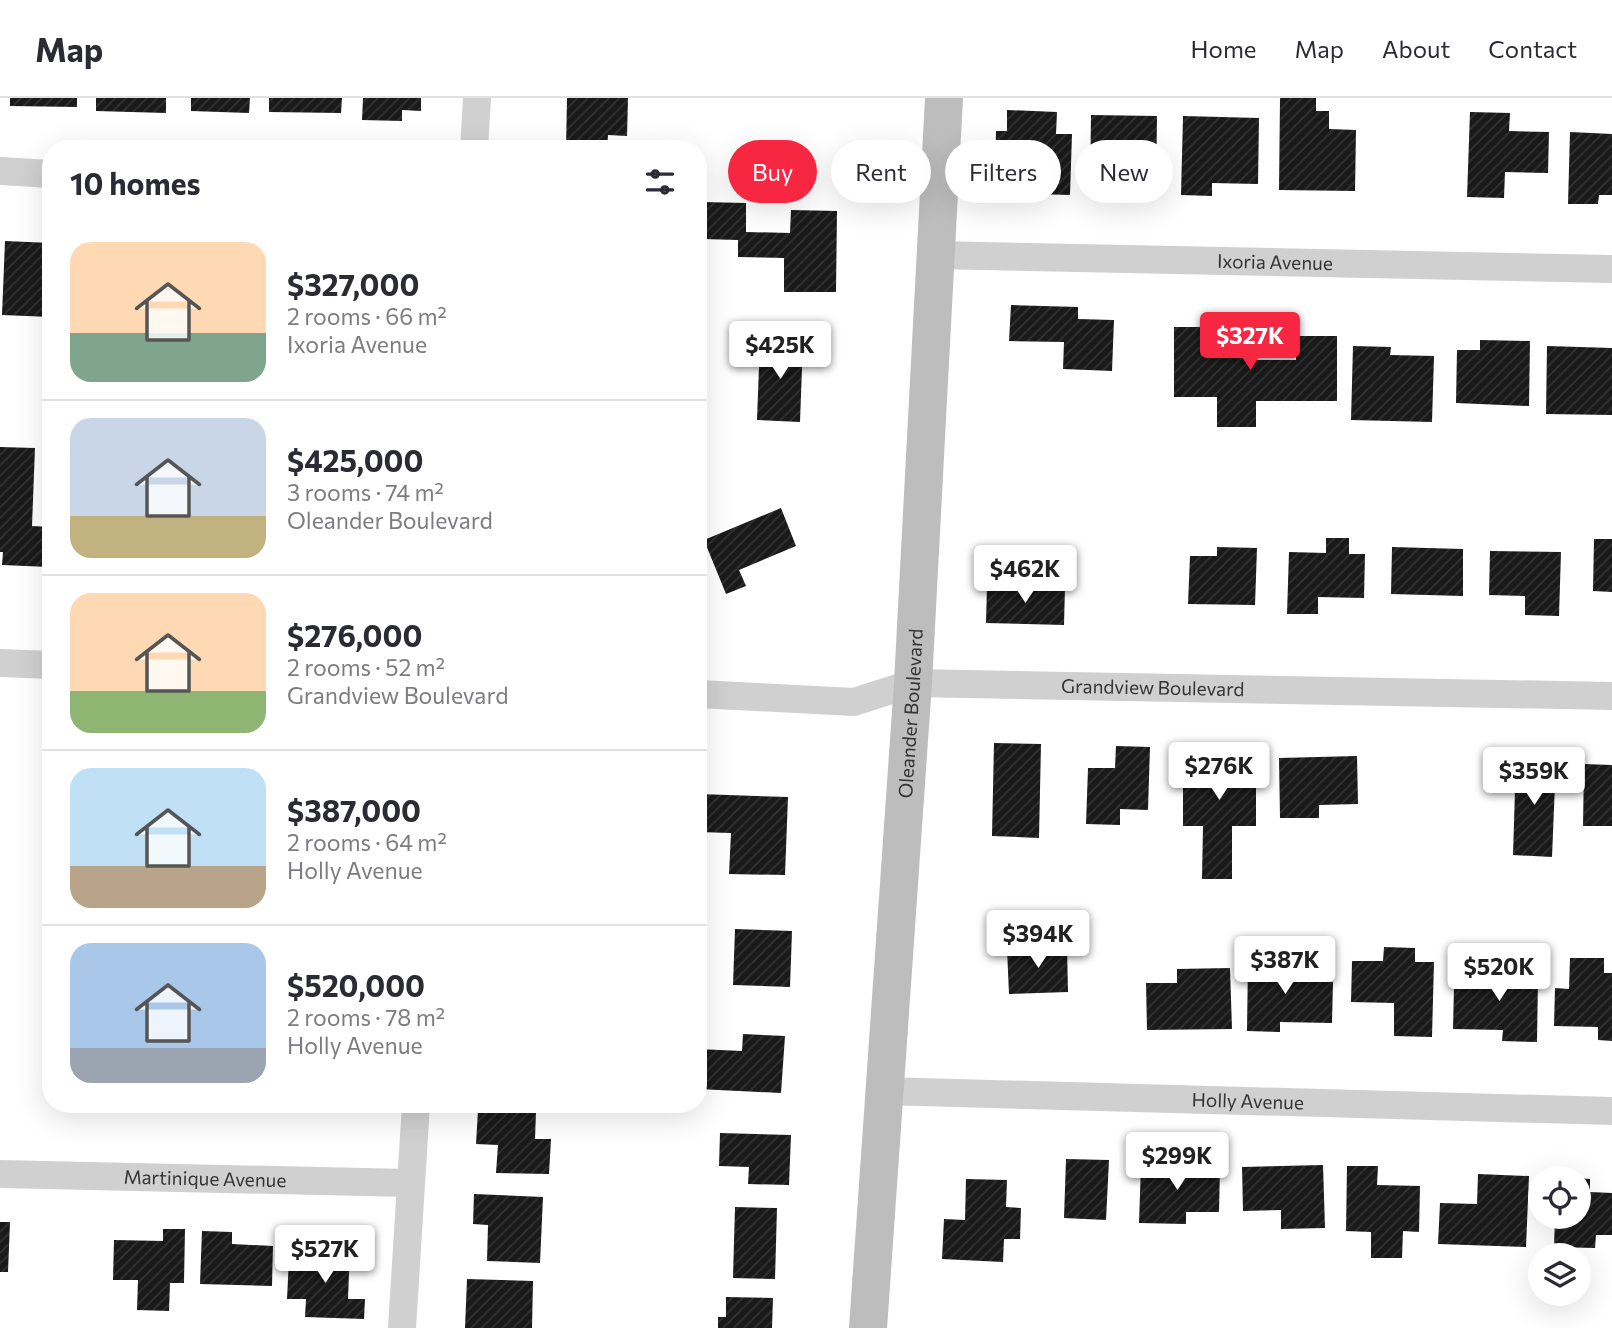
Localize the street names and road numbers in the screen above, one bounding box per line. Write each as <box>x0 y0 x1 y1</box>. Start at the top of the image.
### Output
street label: Ixoria Avenue <box>1217 249 1333 274</box>
street label: Oleander Boulevard <box>893 628 927 799</box>
street label: Grandview Boulevard <box>1061 674 1245 700</box>
street label: Holly Avenue <box>1192 1087 1304 1114</box>
street label: Martinique Avenue <box>123 1165 287 1191</box>

